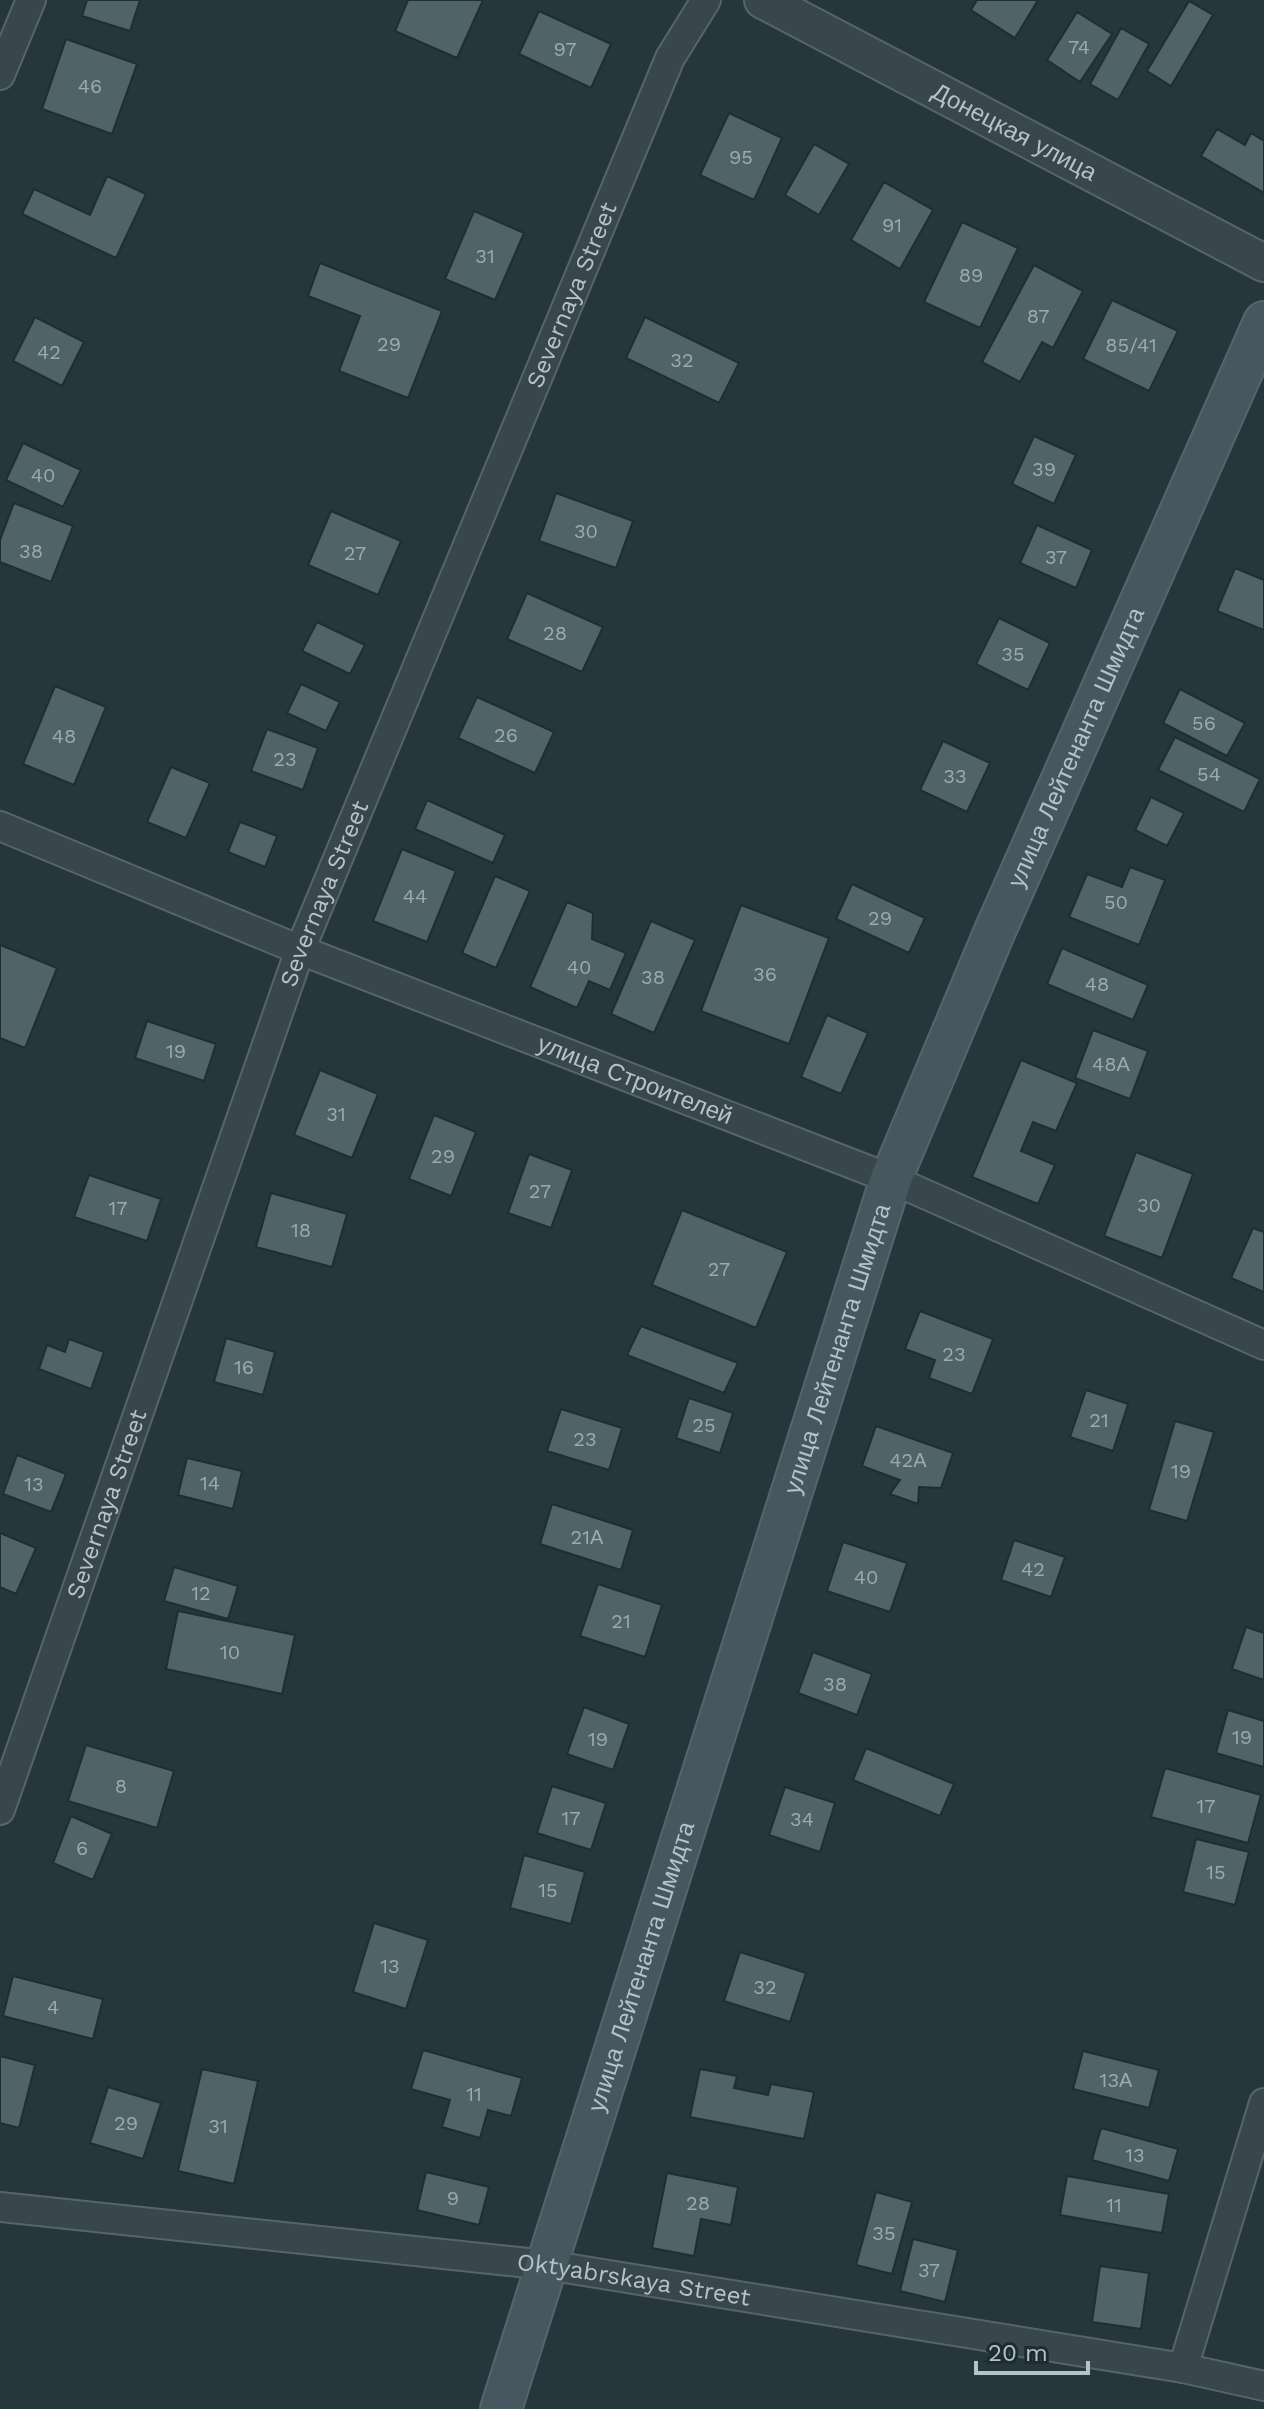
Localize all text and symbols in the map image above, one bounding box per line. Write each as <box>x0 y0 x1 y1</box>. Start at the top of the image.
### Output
house number: 74 <box>1068 35 1090 59</box>
house number: 97 <box>553 37 577 61</box>
house number: 46 <box>78 74 102 98</box>
street label: Донецкая улица <box>927 77 1102 187</box>
house number: 95 <box>729 145 753 169</box>
street label: Severnaya Street <box>521 198 623 392</box>
house number: 91 <box>882 213 902 237</box>
house number: 31 <box>475 244 495 268</box>
house number: 89 <box>959 263 983 287</box>
house number: 87 <box>1027 304 1049 328</box>
house number: 29 <box>377 332 401 356</box>
house number: 85/41 <box>1105 333 1157 357</box>
house number: 42 <box>37 340 61 364</box>
house number: 32 <box>670 348 694 372</box>
house number: 39 <box>1032 457 1056 481</box>
house number: 40 <box>31 463 55 487</box>
house number: 30 <box>574 519 598 543</box>
house number: 38 <box>19 539 43 563</box>
house number: 27 <box>344 541 366 565</box>
house number: 37 <box>1045 545 1067 569</box>
street label: улица Лейтенанта Шмидта <box>1002 603 1150 892</box>
house number: 28 <box>543 621 567 645</box>
house number: 35 <box>1001 642 1025 666</box>
house number: 56 <box>1192 711 1216 735</box>
house number: 26 <box>494 723 518 747</box>
house number: 48 <box>52 724 76 748</box>
house number: 23 <box>273 747 297 771</box>
house number: 54 <box>1197 762 1221 786</box>
house number: 33 <box>943 764 967 788</box>
street label: Severnaya Street <box>274 796 374 991</box>
house number: 44 <box>403 884 427 908</box>
house number: 50 <box>1104 890 1128 914</box>
house number: 29 <box>868 906 892 930</box>
house number: 40 <box>567 955 591 979</box>
house number: 36 <box>753 962 777 986</box>
house number: 38 <box>641 965 665 989</box>
house number: 48 <box>1085 972 1109 996</box>
street label: улица Строителей <box>534 1029 737 1130</box>
house number: 19 <box>166 1039 186 1063</box>
house number: 48А <box>1092 1052 1131 1076</box>
house number: 31 <box>326 1102 346 1126</box>
house number: 29 <box>431 1144 455 1168</box>
house number: 27 <box>529 1179 551 1203</box>
house number: 30 <box>1137 1193 1161 1217</box>
house number: 17 <box>108 1196 128 1220</box>
street label: улица Лейтенанта Шмидта <box>778 1200 896 1498</box>
house number: 18 <box>291 1218 311 1242</box>
house number: 27 <box>708 1257 730 1281</box>
house number: 23 <box>942 1342 966 1366</box>
house number: 16 <box>234 1355 254 1379</box>
street label: Severnaya Street <box>61 1406 153 1602</box>
house number: 21 <box>1089 1408 1109 1432</box>
house number: 25 <box>692 1413 716 1437</box>
house number: 23 <box>573 1427 597 1451</box>
house number: 42А <box>889 1448 927 1472</box>
house number: 19 <box>1171 1459 1191 1483</box>
house number: 14 <box>200 1471 220 1495</box>
house number: 13 <box>24 1472 44 1496</box>
house number: 21А <box>571 1525 604 1549</box>
house number: 42 <box>1021 1557 1045 1581</box>
house number: 40 <box>854 1565 878 1589</box>
house number: 12 <box>191 1581 211 1605</box>
house number: 21 <box>611 1609 631 1633</box>
house number: 10 <box>220 1640 240 1664</box>
house number: 38 <box>823 1672 847 1696</box>
house number: 19 <box>1232 1725 1252 1749</box>
house number: 19 <box>588 1727 608 1751</box>
house number: 8 <box>115 1774 127 1798</box>
house number: 17 <box>1196 1794 1216 1818</box>
house number: 17 <box>561 1806 581 1830</box>
house number: 34 <box>790 1807 814 1831</box>
street label: улица Лейтенанта Шмидта <box>582 1817 701 2115</box>
house number: 6 <box>76 1836 88 1860</box>
house number: 15 <box>1206 1860 1226 1884</box>
house number: 15 <box>538 1878 558 1902</box>
house number: 13 <box>380 1954 400 1978</box>
house number: 32 <box>753 1975 777 1999</box>
house number: 4 <box>47 1995 59 2019</box>
house number: 13А <box>1100 2068 1133 2092</box>
house number: 11 <box>466 2082 482 2106</box>
house number: 29 <box>114 2111 138 2135</box>
house number: 31 <box>208 2114 228 2138</box>
house number: 13 <box>1125 2143 1145 2167</box>
house number: 9 <box>447 2186 459 2210</box>
house number: 28 <box>686 2191 710 2215</box>
house number: 11 <box>1106 2193 1122 2217</box>
house number: 35 <box>872 2221 896 2245</box>
street label: Oktyabrskaya Street <box>516 2248 753 2312</box>
house number: 37 <box>918 2258 940 2282</box>
scale bar <box>976 2325 1088 2375</box>
text: 20 m <box>988 2339 1048 2367</box>

